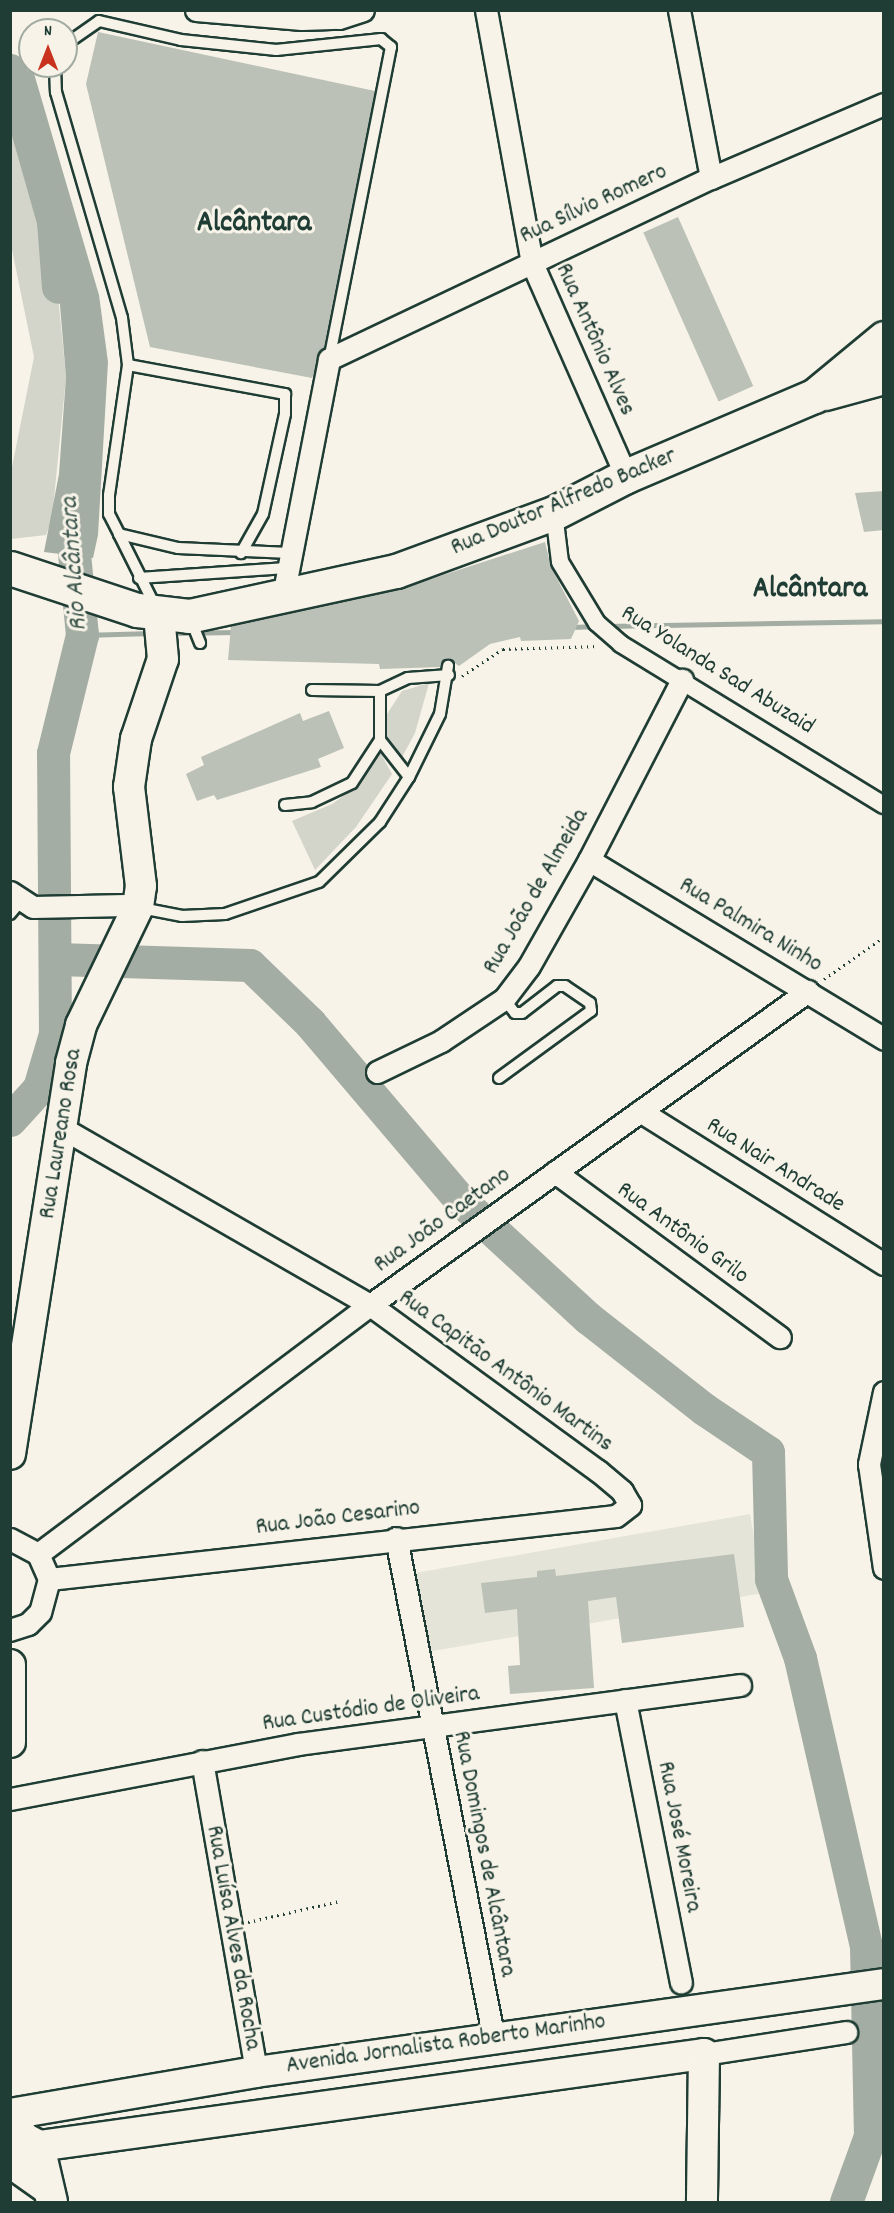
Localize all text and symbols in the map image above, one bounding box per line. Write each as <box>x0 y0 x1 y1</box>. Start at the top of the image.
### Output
north arrow <box>18 18 78 78</box>
text: N <box>44 20 52 43</box>
street label: Rua Sílvio Romero <box>516 158 672 252</box>
district label: Alcântara <box>197 207 311 243</box>
street label: Rua Antônio Alves <box>548 259 640 421</box>
street label: Rua Doutor Alfredo Backer <box>447 442 681 564</box>
water label: Rio Alcântara <box>55 496 95 632</box>
district label: Alcântara <box>753 573 867 609</box>
street label: Rua Yolanda Sad Abuzaid <box>615 600 819 742</box>
street label: Rua João de Almeida <box>478 804 596 980</box>
street label: Rua Palmira Ninho <box>673 872 827 980</box>
street label: Rua Laureano Rosa <box>34 1047 90 1221</box>
street label: Rua Nair Andrade <box>700 1112 850 1220</box>
street label: Rua João Caetano <box>369 1162 517 1280</box>
street label: Rua Antônio Grilo <box>610 1177 754 1291</box>
street label: Rua Capitão Antônio Martins <box>392 1284 618 1460</box>
street label: Rua João Cesarino <box>254 1495 422 1543</box>
street label: Rua Custódio de Oliveira <box>261 1681 481 1739</box>
street label: Rua Domingos de Alcântara <box>445 1729 521 1979</box>
street label: Rua José Moreira <box>649 1759 707 1915</box>
street label: Rua Luísa Alves da Rocha <box>198 1823 266 2053</box>
street label: Avenida Jornalista Roberto Marinho <box>284 2008 608 2082</box>

